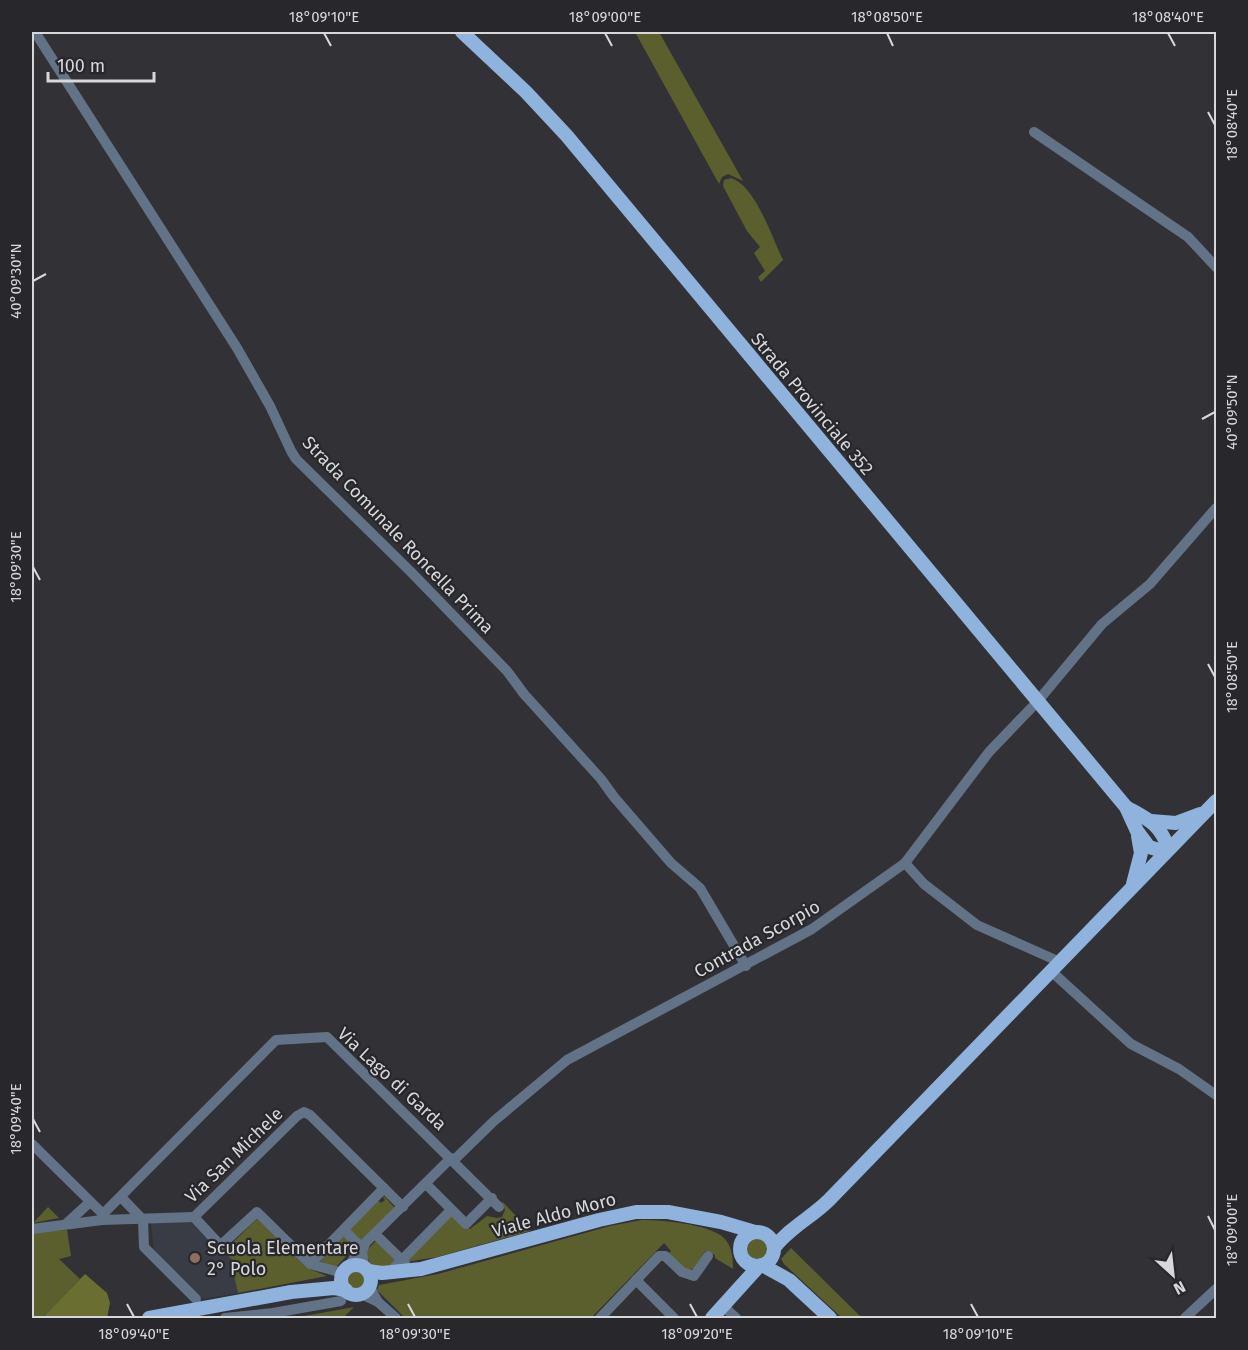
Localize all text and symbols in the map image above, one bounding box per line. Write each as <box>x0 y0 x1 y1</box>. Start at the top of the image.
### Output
text: 18°09'10"E <box>289 8 359 26</box>
text: 18°09'00"E <box>569 8 641 26</box>
text: 18°08'50"E <box>851 8 923 26</box>
text: 18°08'40"E <box>1132 8 1204 26</box>
scale bar <box>48 45 154 83</box>
text: 100 m <box>57 55 105 77</box>
text: 18°08'40"E <box>1223 89 1241 161</box>
text: 40°09'30"N <box>7 243 25 319</box>
street label: Strada Provinciale 352 <box>746 328 878 480</box>
text: 40°09'50"N <box>1223 374 1241 450</box>
street label: Strada Comunale Roncella Prima <box>298 432 498 638</box>
text: 18°09'30"E <box>7 531 25 603</box>
text: 18°08'50"E <box>1223 641 1241 713</box>
street label: Contrada Scorpio <box>690 895 824 983</box>
street label: Via Lago di Garda <box>333 1023 451 1135</box>
text: 18°09'40"E <box>7 1083 25 1155</box>
street label: Via San Michele <box>180 1103 288 1207</box>
street label: Viale Aldo Moro <box>490 1188 618 1242</box>
text: 18°09'00"E <box>1223 1194 1241 1266</box>
place label: Scuola Elementare 2° Polo <box>207 1237 359 1280</box>
north arrow <box>1143 1245 1203 1305</box>
marker: Scuola Elementare 2° Polo <box>188 1251 202 1265</box>
text: N <box>1171 1277 1189 1299</box>
text: 18°09'40"E <box>98 1325 170 1343</box>
text: 18°09'30"E <box>379 1325 451 1343</box>
text: 18°09'20"E <box>661 1325 733 1343</box>
text: 18°09'10"E <box>943 1325 1013 1343</box>

